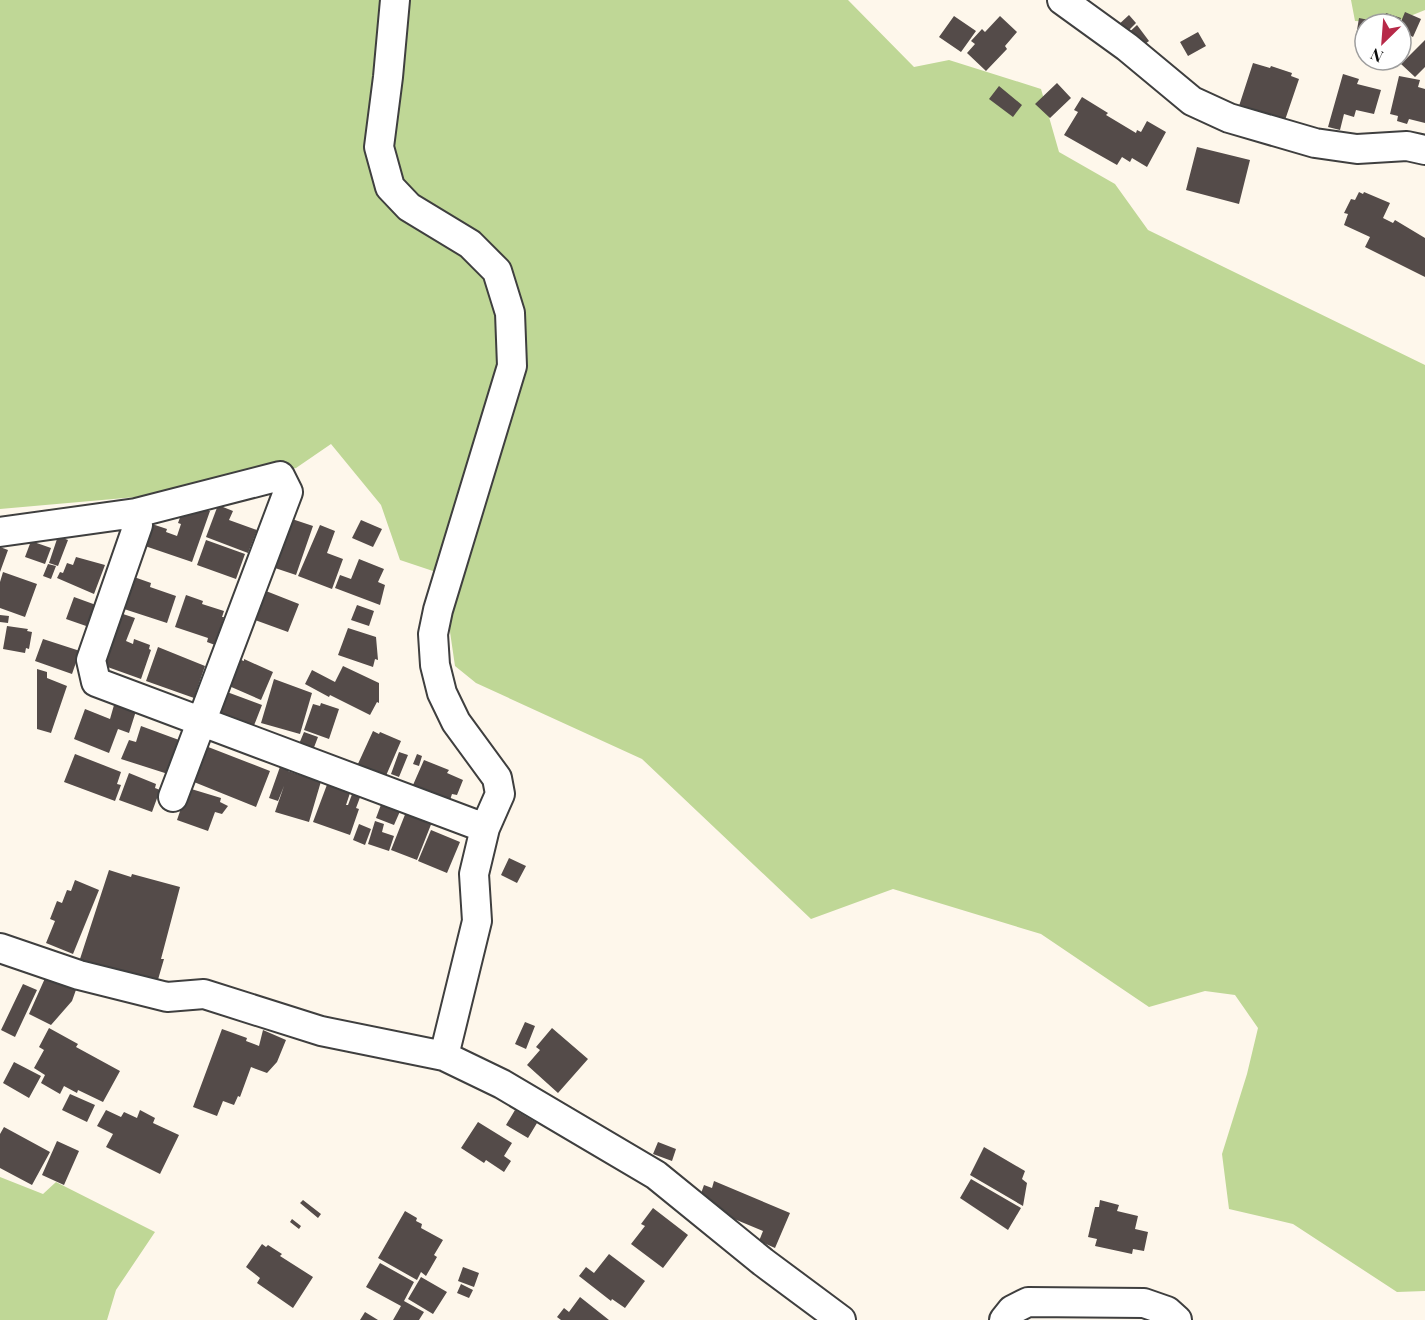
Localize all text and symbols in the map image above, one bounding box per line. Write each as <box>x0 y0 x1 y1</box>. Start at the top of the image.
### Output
north arrow <box>1353 12 1413 72</box>
text: N <box>1366 44 1386 68</box>

